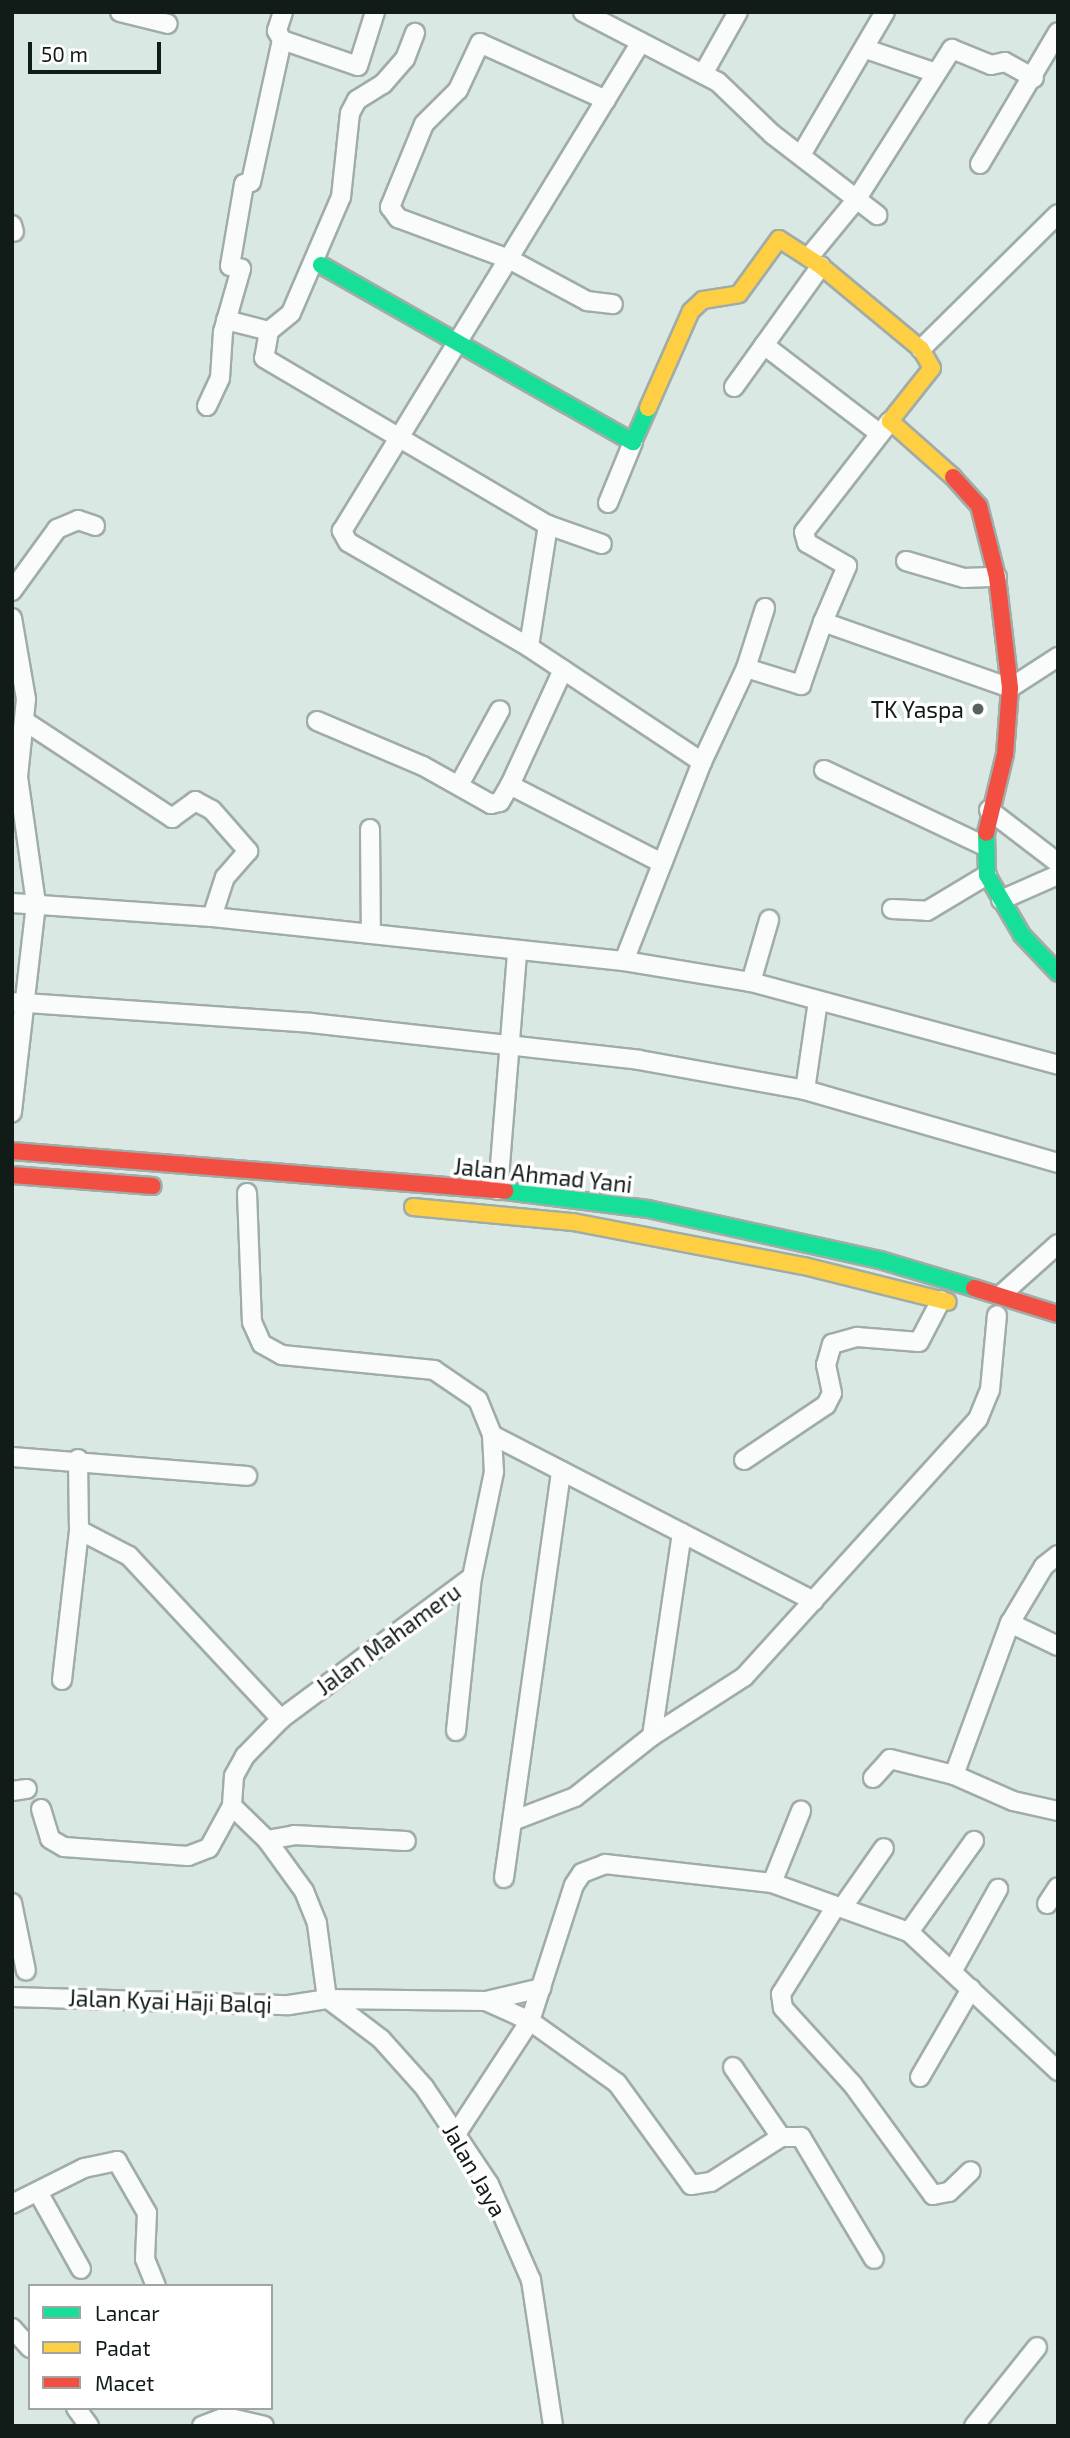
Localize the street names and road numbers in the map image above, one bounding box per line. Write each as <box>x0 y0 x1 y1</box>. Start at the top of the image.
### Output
street label: Jalan Ahmad Yani <box>452 1152 634 1198</box>
street label: Jalan Mahameru <box>310 1577 466 1701</box>
street label: Jalan Kyai Haji Balqi <box>68 1984 272 2018</box>
street label: Jalan Jaya <box>437 2118 513 2222</box>

